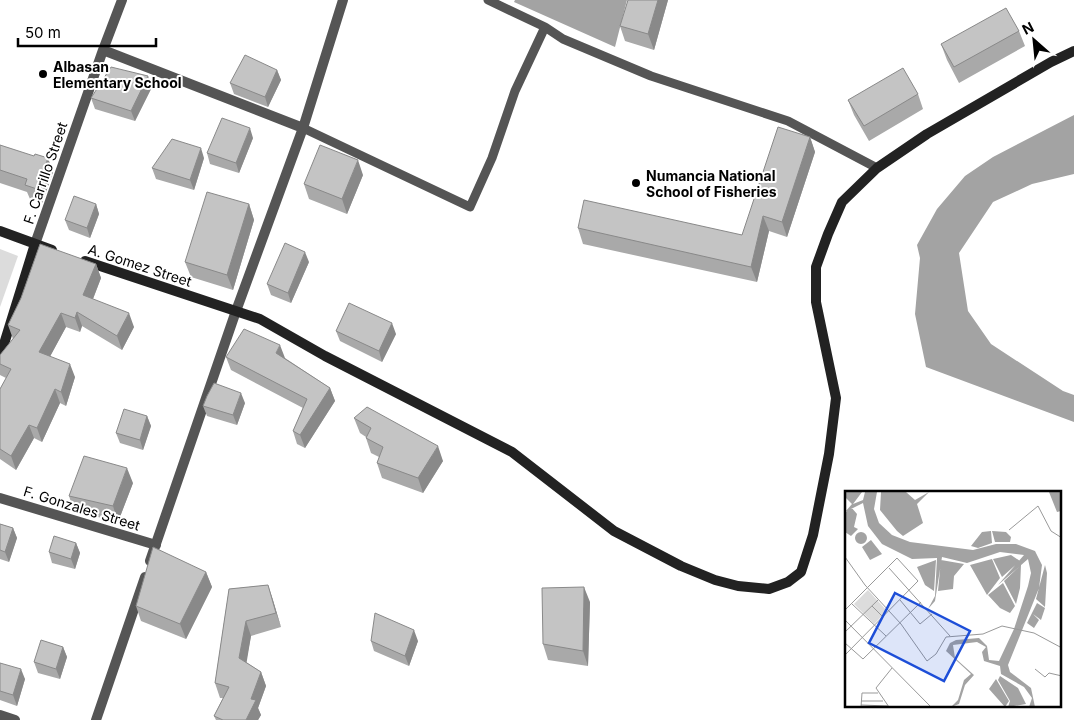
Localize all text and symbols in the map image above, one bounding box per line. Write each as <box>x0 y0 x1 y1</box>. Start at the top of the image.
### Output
scale bar <box>18 15 155 47</box>
north arrow <box>1009 15 1059 65</box>
text: N <box>1019 18 1036 38</box>
text: 50 m <box>25 23 61 42</box>
place label: Albasan Elementary School <box>53 58 182 91</box>
marker: Albasan Elementary School <box>37 68 49 80</box>
street label: F. Carrillo Street <box>20 119 71 226</box>
place label: Numancia National School of Fisheries <box>646 167 777 200</box>
marker: Numancia National School of Fisheries <box>630 177 642 189</box>
street label: A. Gomez Street <box>86 240 194 290</box>
street label: F. Gonzales Street <box>22 482 143 534</box>
inset map <box>845 491 1062 708</box>

